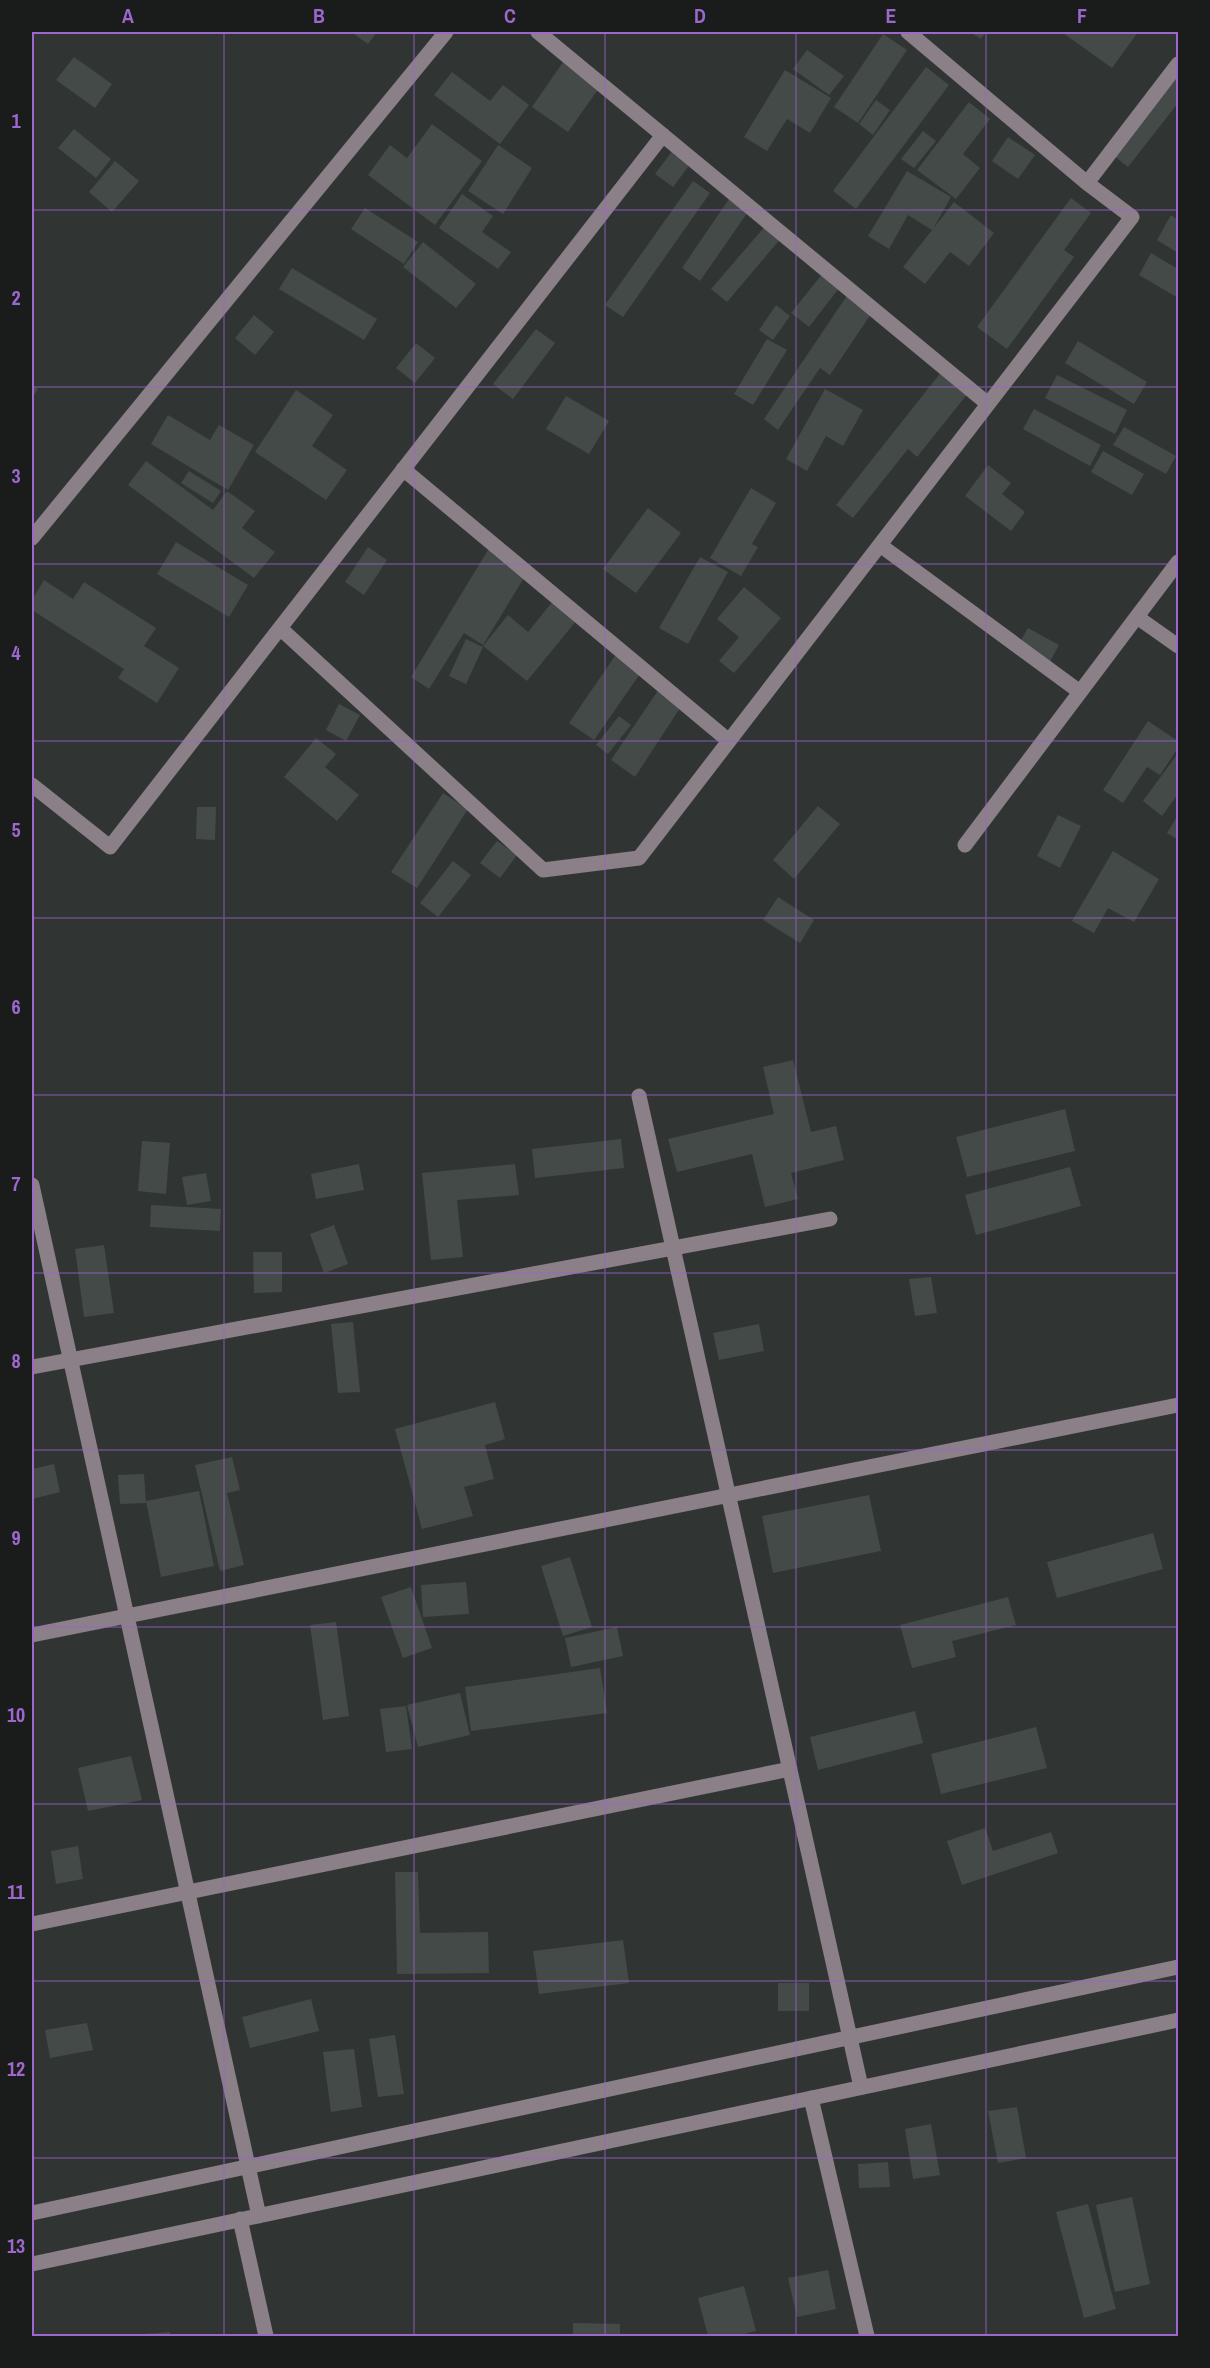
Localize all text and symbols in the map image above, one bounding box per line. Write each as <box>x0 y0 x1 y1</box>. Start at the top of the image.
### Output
text: A <box>122 2 134 29</box>
text: B <box>313 2 325 29</box>
text: C <box>504 2 516 29</box>
text: D <box>694 2 706 29</box>
text: E <box>886 2 897 29</box>
text: F <box>1077 2 1087 29</box>
text: 1 <box>11 107 21 134</box>
text: 2 <box>11 284 21 311</box>
text: 3 <box>11 462 21 489</box>
text: 4 <box>11 639 21 666</box>
text: 5 <box>11 816 21 843</box>
text: 6 <box>11 993 21 1020</box>
text: 7 <box>11 1170 21 1197</box>
text: 8 <box>11 1347 21 1374</box>
text: 9 <box>11 1524 21 1551</box>
text: 10 <box>7 1701 25 1728</box>
text: 11 <box>7 1878 26 1905</box>
text: 12 <box>7 2055 25 2082</box>
text: 13 <box>7 2232 25 2259</box>

